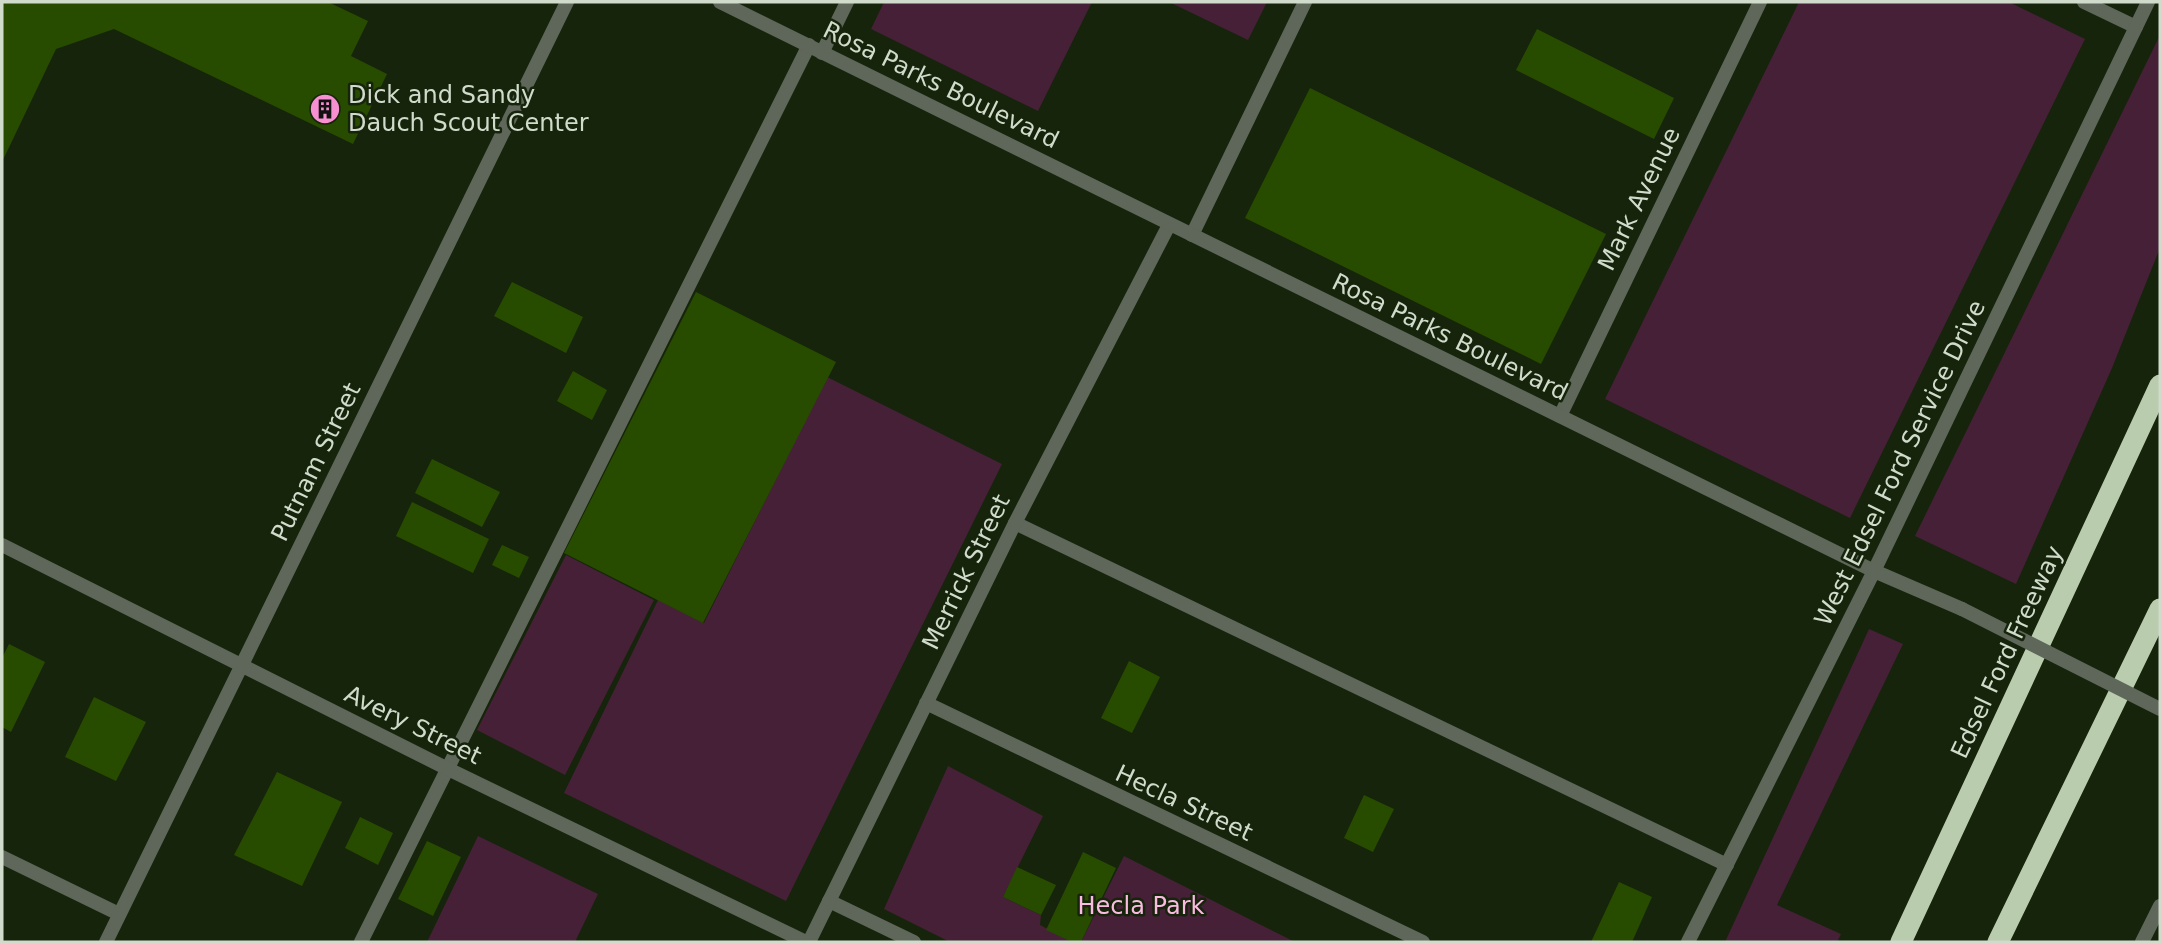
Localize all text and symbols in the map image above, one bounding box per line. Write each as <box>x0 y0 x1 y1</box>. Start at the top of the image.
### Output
street label: Rosa Parks Boulevard <box>819 16 1063 154</box>
place label: Dick and Sandy Dauch Scout Center <box>348 81 589 137</box>
building icon: Dick and Sandy Dauch Scout Center <box>308 92 342 126</box>
street label: Mark Avenue <box>1592 123 1686 275</box>
street label: Rosa Parks Boulevard <box>1328 268 1572 406</box>
street label: West Edsel Ford Service Drive <box>1809 296 1991 630</box>
street label: Putnam Street <box>266 378 366 546</box>
street label: Merrick Street <box>916 490 1016 654</box>
street label: Edsel Ford Freeway <box>1945 541 2069 763</box>
street label: Avery Street <box>340 680 486 770</box>
street label: Hecla Street <box>1111 759 1257 847</box>
park label: Hecla Park <box>1078 892 1205 920</box>

